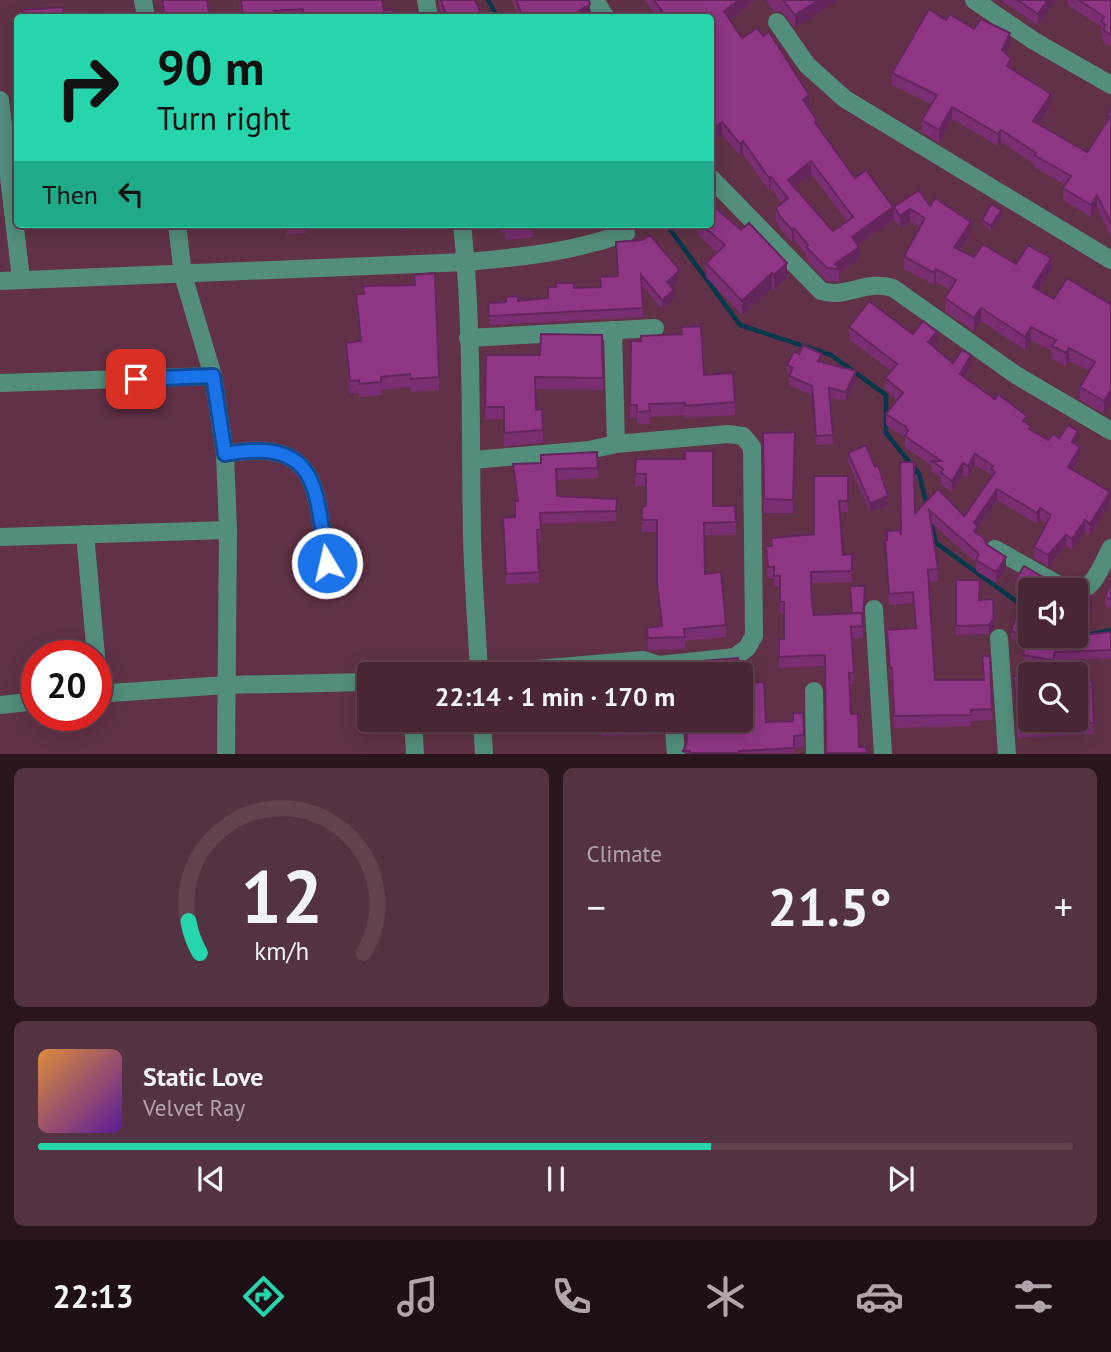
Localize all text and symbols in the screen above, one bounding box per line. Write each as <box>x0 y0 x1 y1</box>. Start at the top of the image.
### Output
text: 90 m <box>157 35 264 99</box>
icon: right <box>42 42 133 133</box>
text: Turn right <box>157 97 291 139</box>
icon: left <box>112 175 150 213</box>
text: Then <box>42 178 98 211</box>
pin <box>106 349 166 409</box>
icon: arrive <box>117 360 155 398</box>
position arrow <box>290 526 364 600</box>
map controls <box>1018 578 1088 732</box>
button: sound <box>1018 578 1088 648</box>
speed limit sign: 20 <box>21 640 112 731</box>
button: search <box>1018 662 1088 732</box>
text: 22:14 · 1 min · 170 m <box>435 680 675 713</box>
text: Climate <box>587 839 662 868</box>
text: 12 <box>240 850 323 944</box>
text: 21.5° <box>768 873 892 940</box>
text: − <box>587 882 606 931</box>
text: + <box>1054 882 1073 931</box>
text: km/h <box>254 935 309 967</box>
text: Static Love <box>143 1060 264 1093</box>
text: Velvet Ray <box>143 1093 245 1122</box>
icon: previous <box>192 1160 230 1198</box>
icon: pause <box>537 1160 575 1198</box>
icon: next <box>882 1160 920 1198</box>
icon: directions <box>239 1272 288 1321</box>
icon: music <box>393 1272 442 1321</box>
icon: phone <box>547 1272 596 1321</box>
icon: climate <box>701 1272 750 1321</box>
icon: car <box>855 1272 904 1321</box>
icon: filters <box>1009 1272 1058 1321</box>
text: 22:13 <box>53 1275 134 1317</box>

